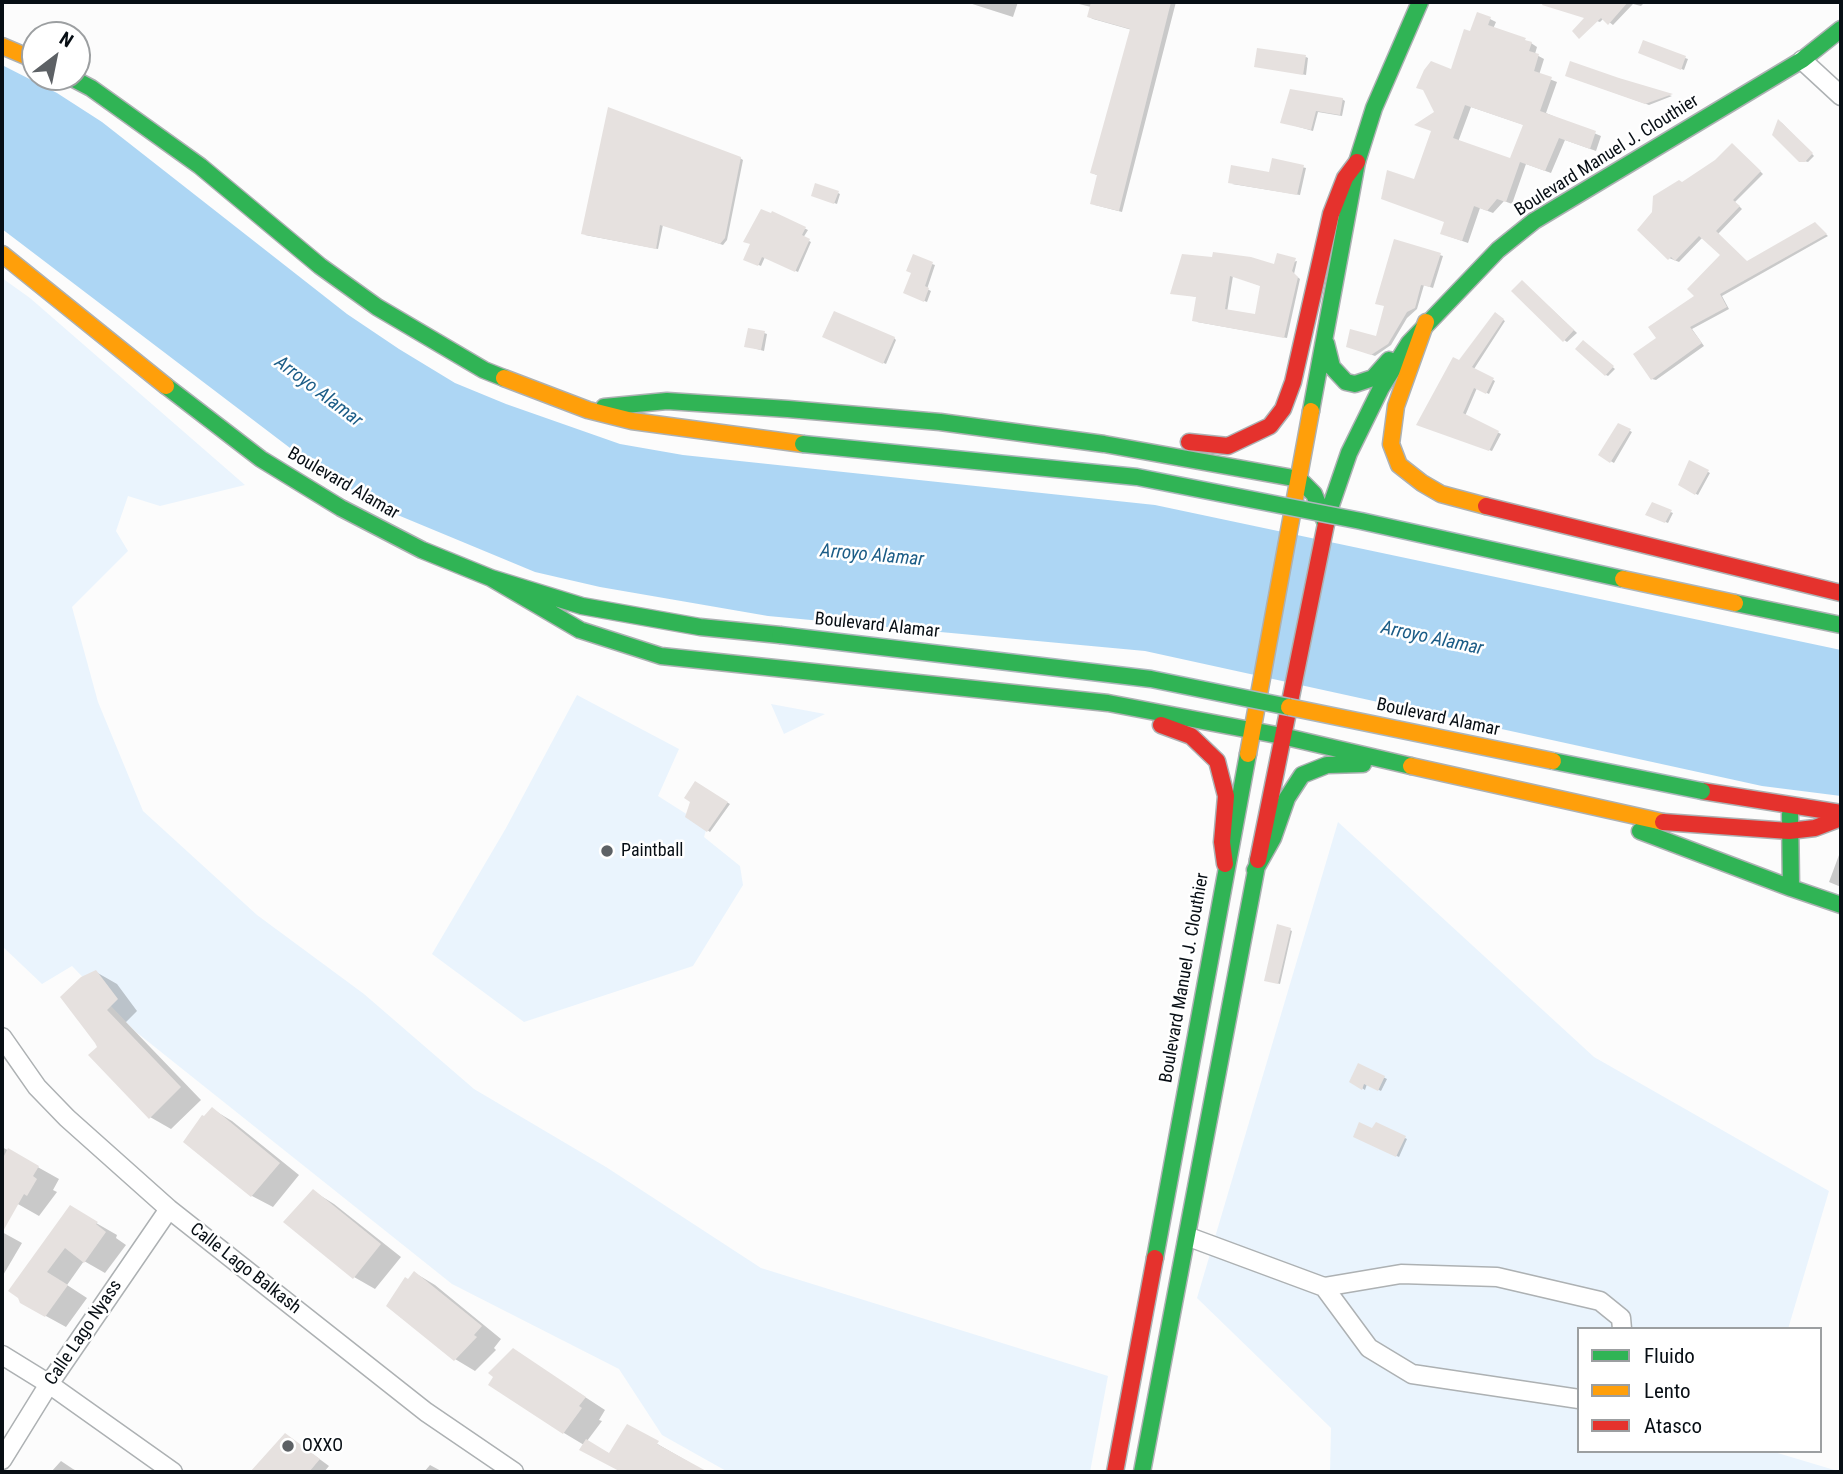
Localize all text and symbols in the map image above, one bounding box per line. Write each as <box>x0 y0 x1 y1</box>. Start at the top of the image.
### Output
north arrow <box>21 21 91 91</box>
text: N <box>55 27 77 52</box>
street label: Boulevard Manuel J. Clouthier <box>1511 90 1703 222</box>
water label: Arroyo Alamar <box>270 352 366 432</box>
street label: Boulevard Alamar <box>283 443 403 525</box>
water label: Arroyo Alamar <box>819 540 925 572</box>
street label: Boulevard Alamar <box>814 609 940 643</box>
water label: Arroyo Alamar <box>1379 617 1485 661</box>
street label: Boulevard Alamar <box>1374 694 1502 742</box>
place label: Paintball <box>621 840 683 862</box>
marker: Paintball <box>599 843 615 859</box>
street label: Boulevard Manuel J. Clouthier <box>1156 871 1214 1085</box>
street label: Calle Lago Balkash <box>185 1219 305 1319</box>
street label: Calle Lago Nyass <box>41 1276 127 1390</box>
legend <box>1577 1327 1822 1453</box>
text: Fluido <box>1644 1344 1695 1368</box>
text: Lento <box>1644 1379 1691 1403</box>
text: Atasco <box>1644 1414 1702 1438</box>
place label: OXXO <box>302 1435 343 1457</box>
marker: OXXO <box>280 1438 296 1454</box>

